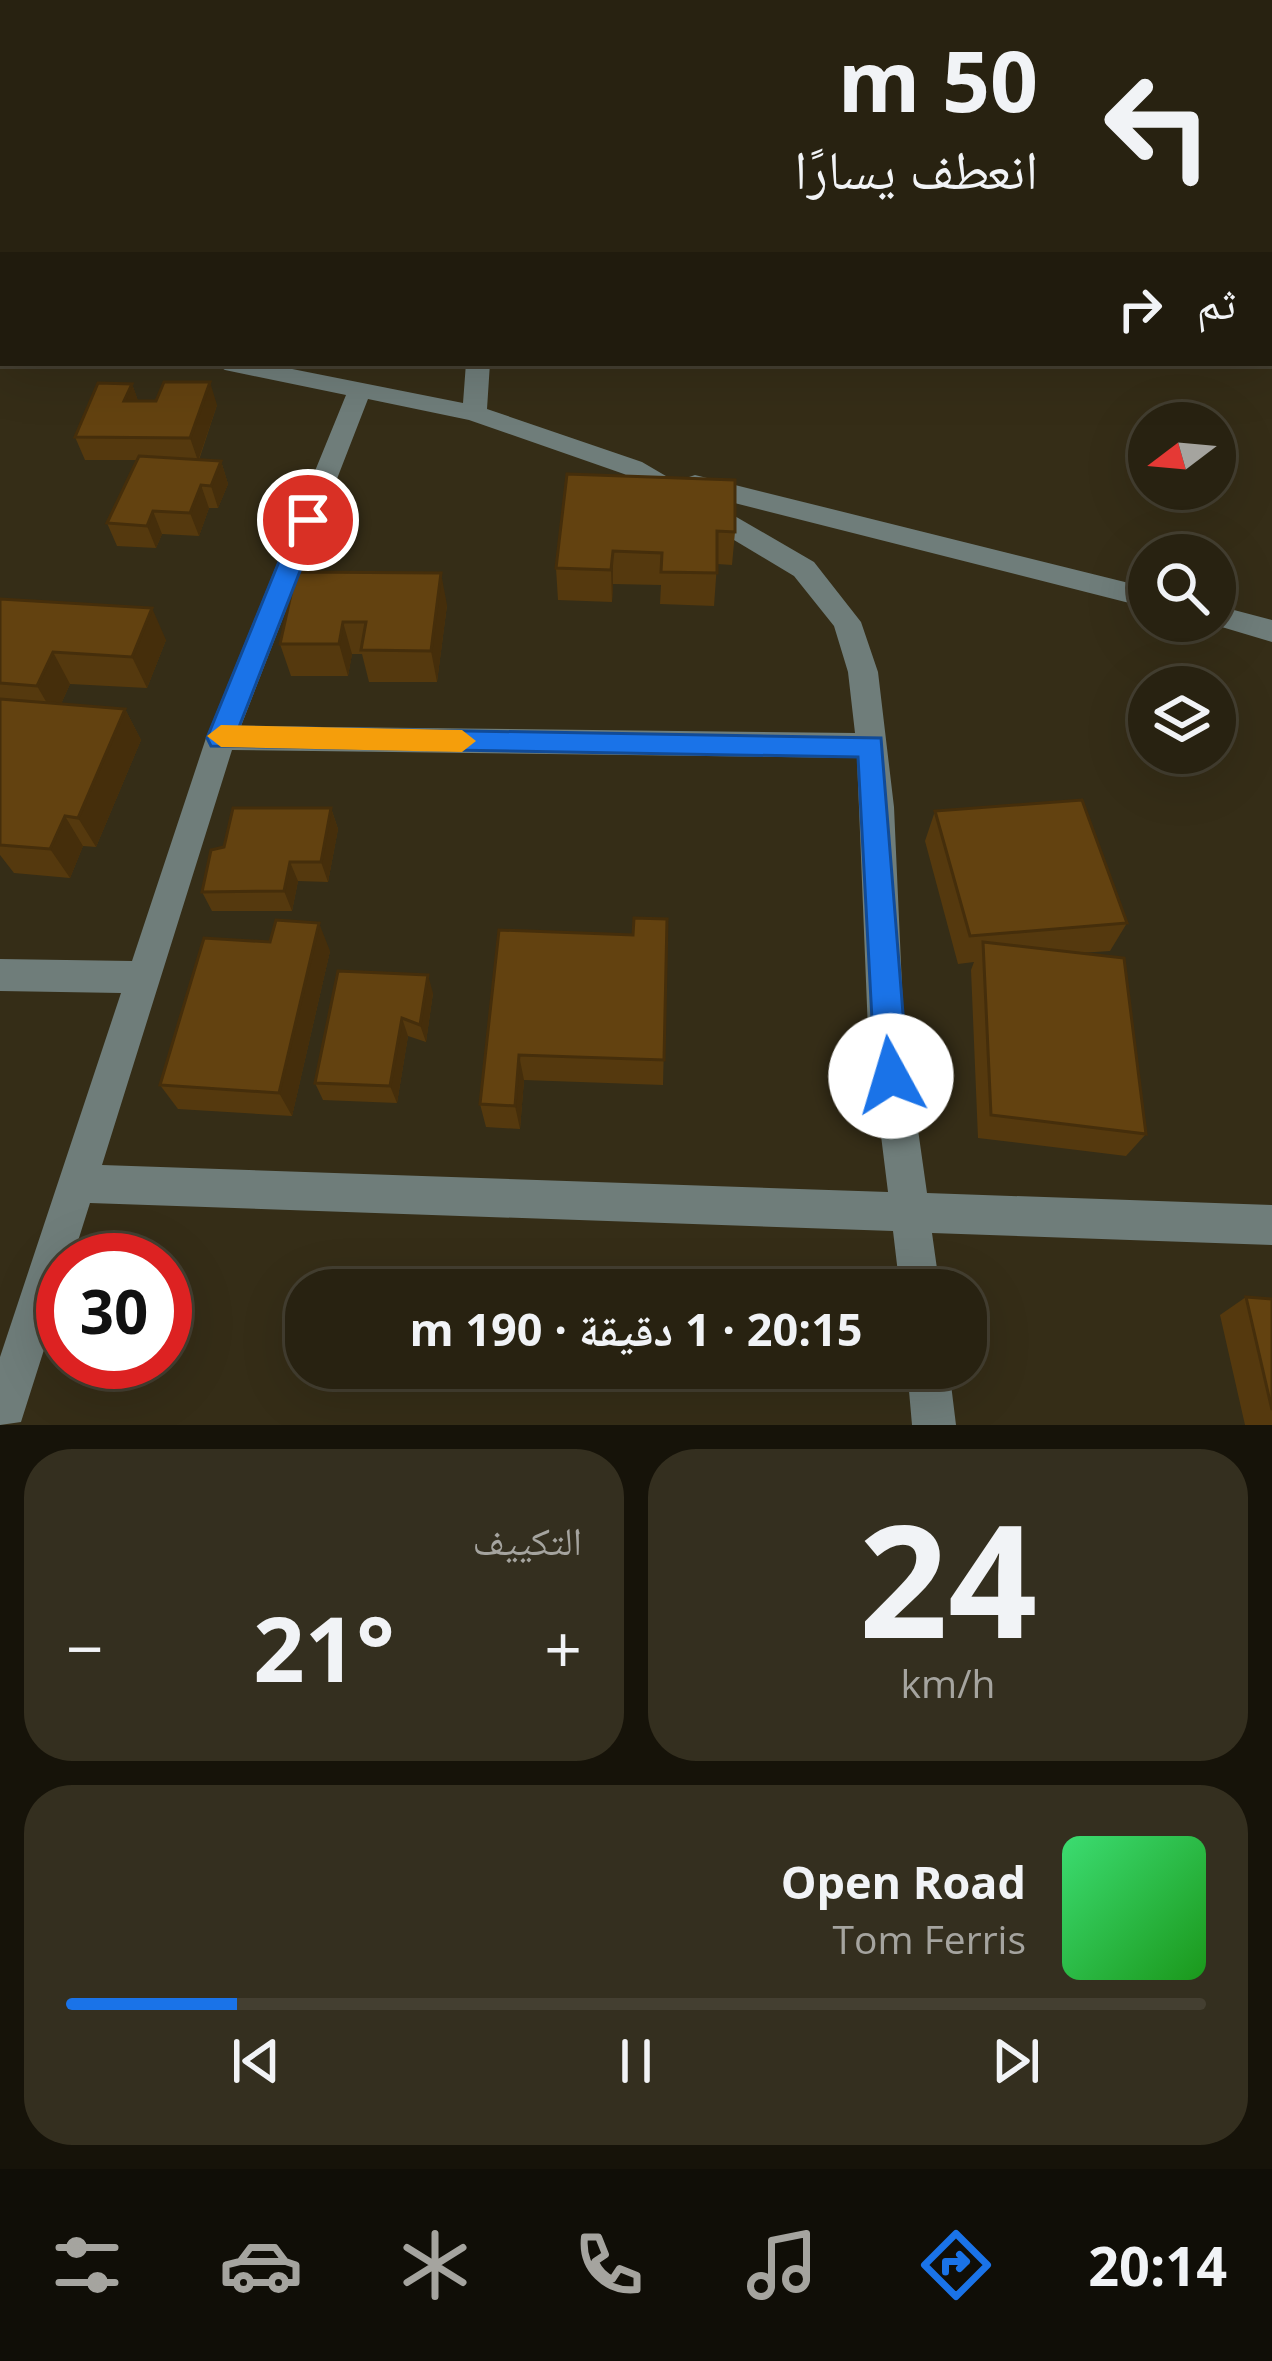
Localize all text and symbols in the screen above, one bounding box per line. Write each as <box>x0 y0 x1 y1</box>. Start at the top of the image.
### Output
text: 50 m <box>838 22 1038 137</box>
icon: left <box>1080 48 1236 204</box>
text: انعطف يسارًا <box>794 131 1038 205</box>
text: ثم <box>1197 271 1236 332</box>
icon: right <box>1107 276 1173 342</box>
north arrow <box>1128 402 1236 510</box>
map controls <box>1128 402 1236 774</box>
pin <box>257 469 359 571</box>
icon: arrive <box>275 487 341 553</box>
button: search <box>1128 534 1236 642</box>
button: layers <box>1128 666 1236 774</box>
position arrow <box>828 1013 954 1139</box>
speed limit sign: 30 <box>36 1233 192 1389</box>
text: 20:15 · 1 دقيقة · 190 m <box>409 1298 863 1359</box>
text: 24 <box>859 1471 1037 1684</box>
text: التكييف <box>473 1513 582 1566</box>
text: 21° <box>253 1586 395 1708</box>
text: − <box>66 1602 104 1692</box>
text: + <box>544 1602 582 1692</box>
text: km/h <box>901 1656 995 1709</box>
text: Open Road <box>781 1851 1026 1912</box>
text: Tom Ferris <box>832 1912 1026 1965</box>
icon: previous <box>223 2028 289 2094</box>
icon: pause <box>603 2028 669 2094</box>
icon: next <box>983 2028 1049 2094</box>
icon: filters <box>45 2223 129 2307</box>
icon: car <box>219 2223 303 2307</box>
icon: climate <box>393 2223 477 2307</box>
icon: phone <box>567 2223 651 2307</box>
icon: music <box>740 2223 824 2307</box>
icon: directions <box>914 2223 998 2307</box>
text: 20:14 <box>1088 2228 1227 2302</box>

